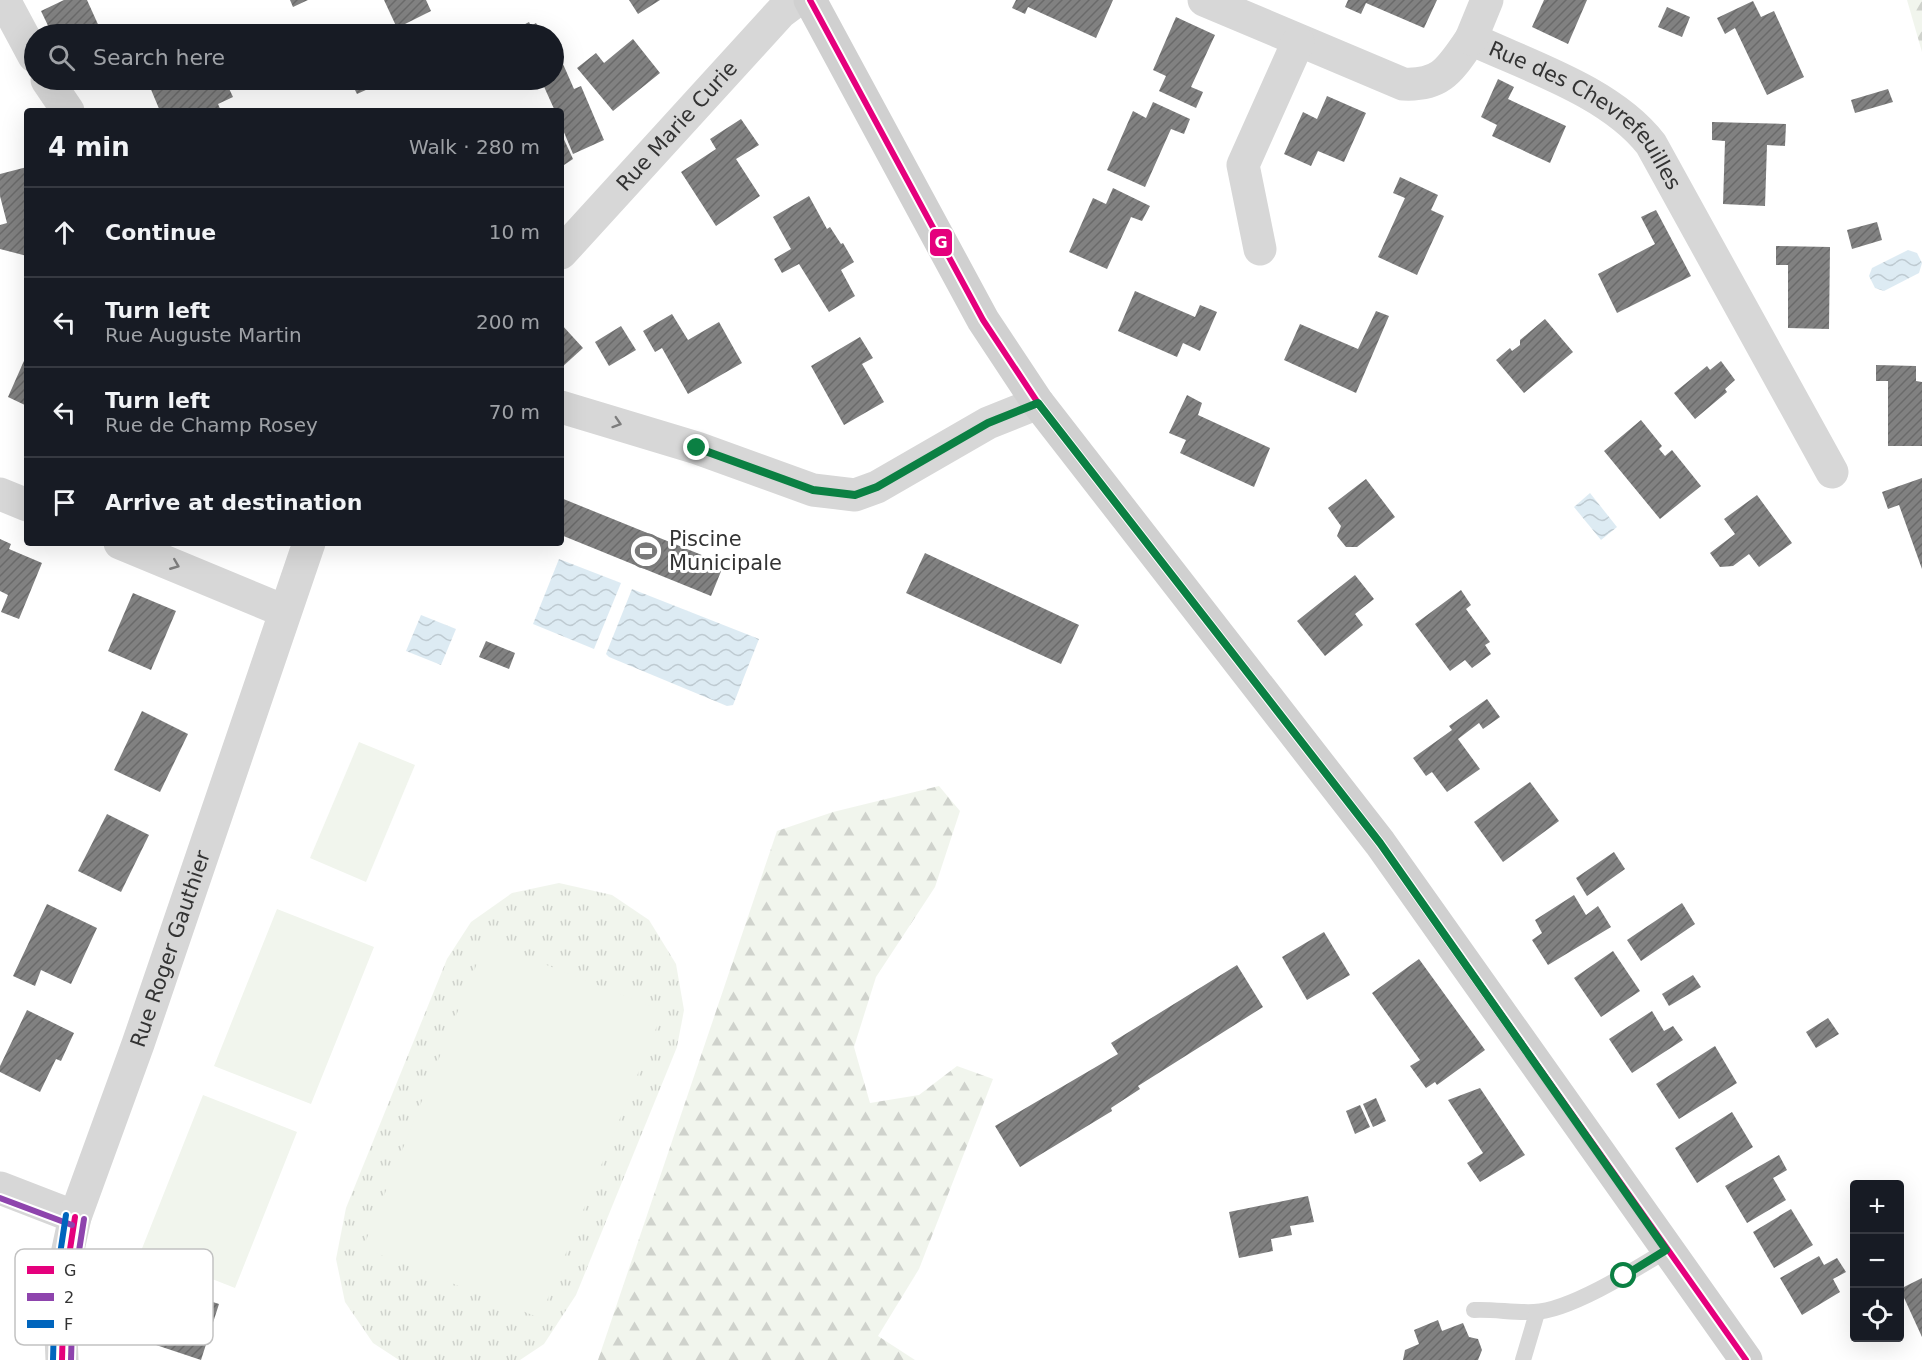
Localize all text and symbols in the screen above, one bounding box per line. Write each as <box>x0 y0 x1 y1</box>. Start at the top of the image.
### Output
search box <box>24 24 564 90</box>
street label: Rue des Chevrefeuilles <box>1485 36 1686 194</box>
icon: search <box>45 41 78 74</box>
text: Search here <box>93 45 225 70</box>
street label: Rue Marie Curie <box>612 56 742 196</box>
text: 4 min <box>48 132 130 162</box>
text: Walk · 280 m <box>409 135 540 159</box>
icon: ahead <box>48 216 81 249</box>
text: Continue <box>105 220 216 245</box>
text: 10 m <box>489 220 540 244</box>
line badge: G <box>929 228 953 257</box>
text: G <box>934 233 948 252</box>
text: Turn left <box>105 298 210 323</box>
icon: left <box>48 306 81 339</box>
text: 200 m <box>476 310 540 334</box>
text: Rue Auguste Martin <box>105 323 302 347</box>
text: Turn left <box>105 388 210 413</box>
icon: left <box>48 396 81 429</box>
text: 70 m <box>489 400 540 424</box>
text: Rue de Champ Rosey <box>105 413 318 437</box>
one-way arrow <box>611 416 622 428</box>
route end <box>683 434 709 460</box>
icon: arrive <box>48 486 81 519</box>
text: Arrive at destination <box>105 490 362 515</box>
place label: Piscine Municipale <box>669 527 782 575</box>
sports icon: Piscine Municipale <box>628 533 664 569</box>
one-way arrow <box>168 558 179 570</box>
street label: Rue Roger Gauthier <box>126 847 215 1050</box>
map controls <box>1850 1180 1904 1342</box>
button: + <box>1850 1180 1904 1234</box>
button: − <box>1850 1234 1904 1288</box>
legend <box>15 1249 213 1345</box>
text: G <box>64 1261 76 1280</box>
route start <box>1610 1262 1636 1288</box>
text: 2 <box>64 1288 74 1307</box>
button: locate <box>1850 1288 1904 1342</box>
text: F <box>64 1315 73 1334</box>

